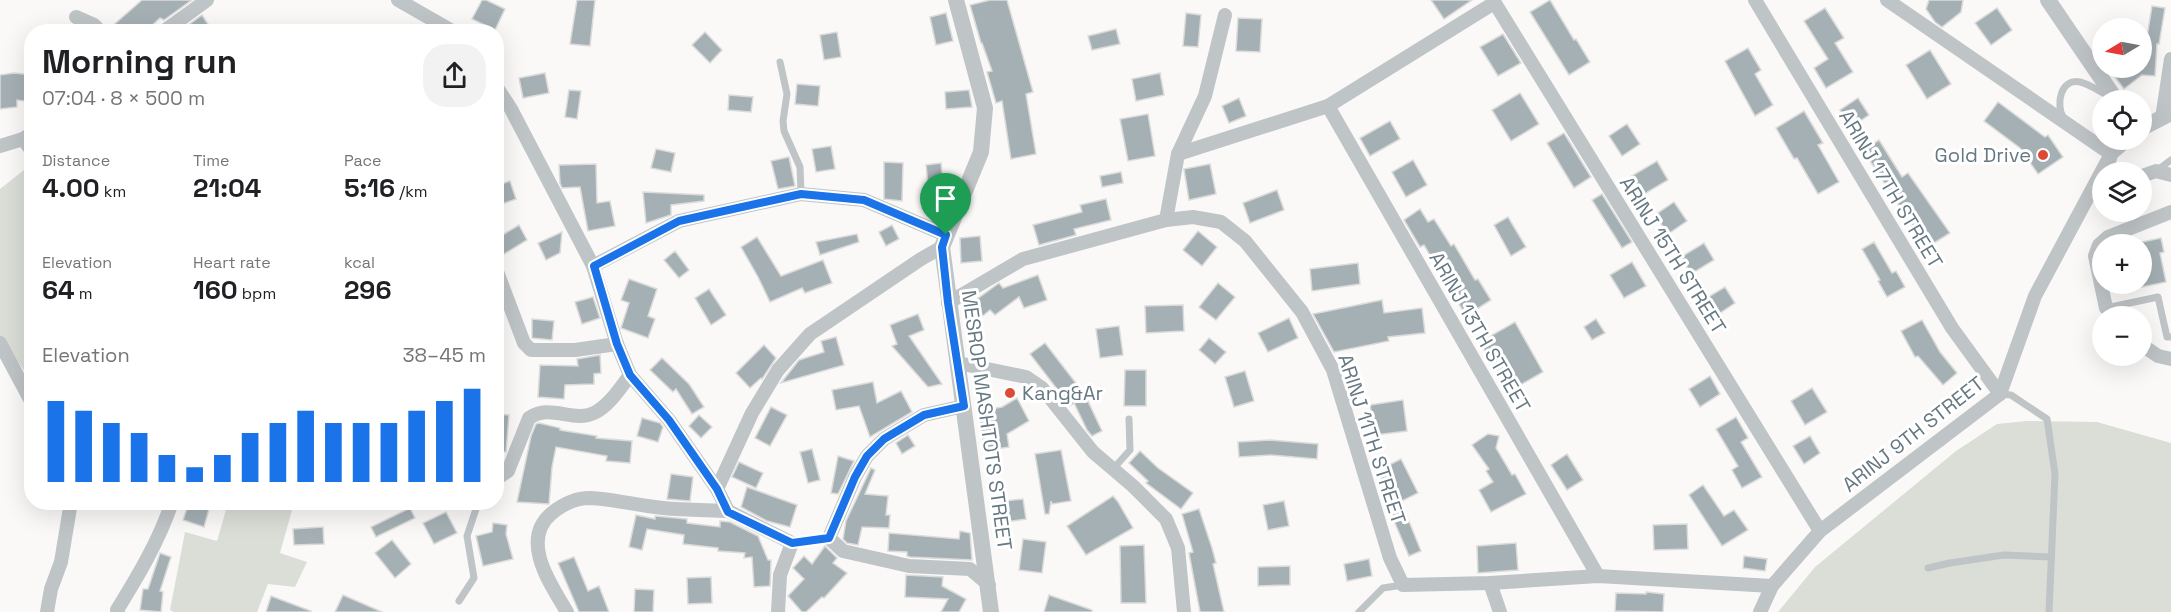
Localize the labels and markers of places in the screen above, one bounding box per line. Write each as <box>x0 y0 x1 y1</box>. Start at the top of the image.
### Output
place label: Gold Drive <box>1935 142 2031 168</box>
marker: Gold Drive <box>2036 148 2050 162</box>
pin <box>920 173 971 235</box>
place label: Kang&Ar <box>1022 380 1103 406</box>
marker: Kang&Ar <box>1003 386 1017 400</box>

